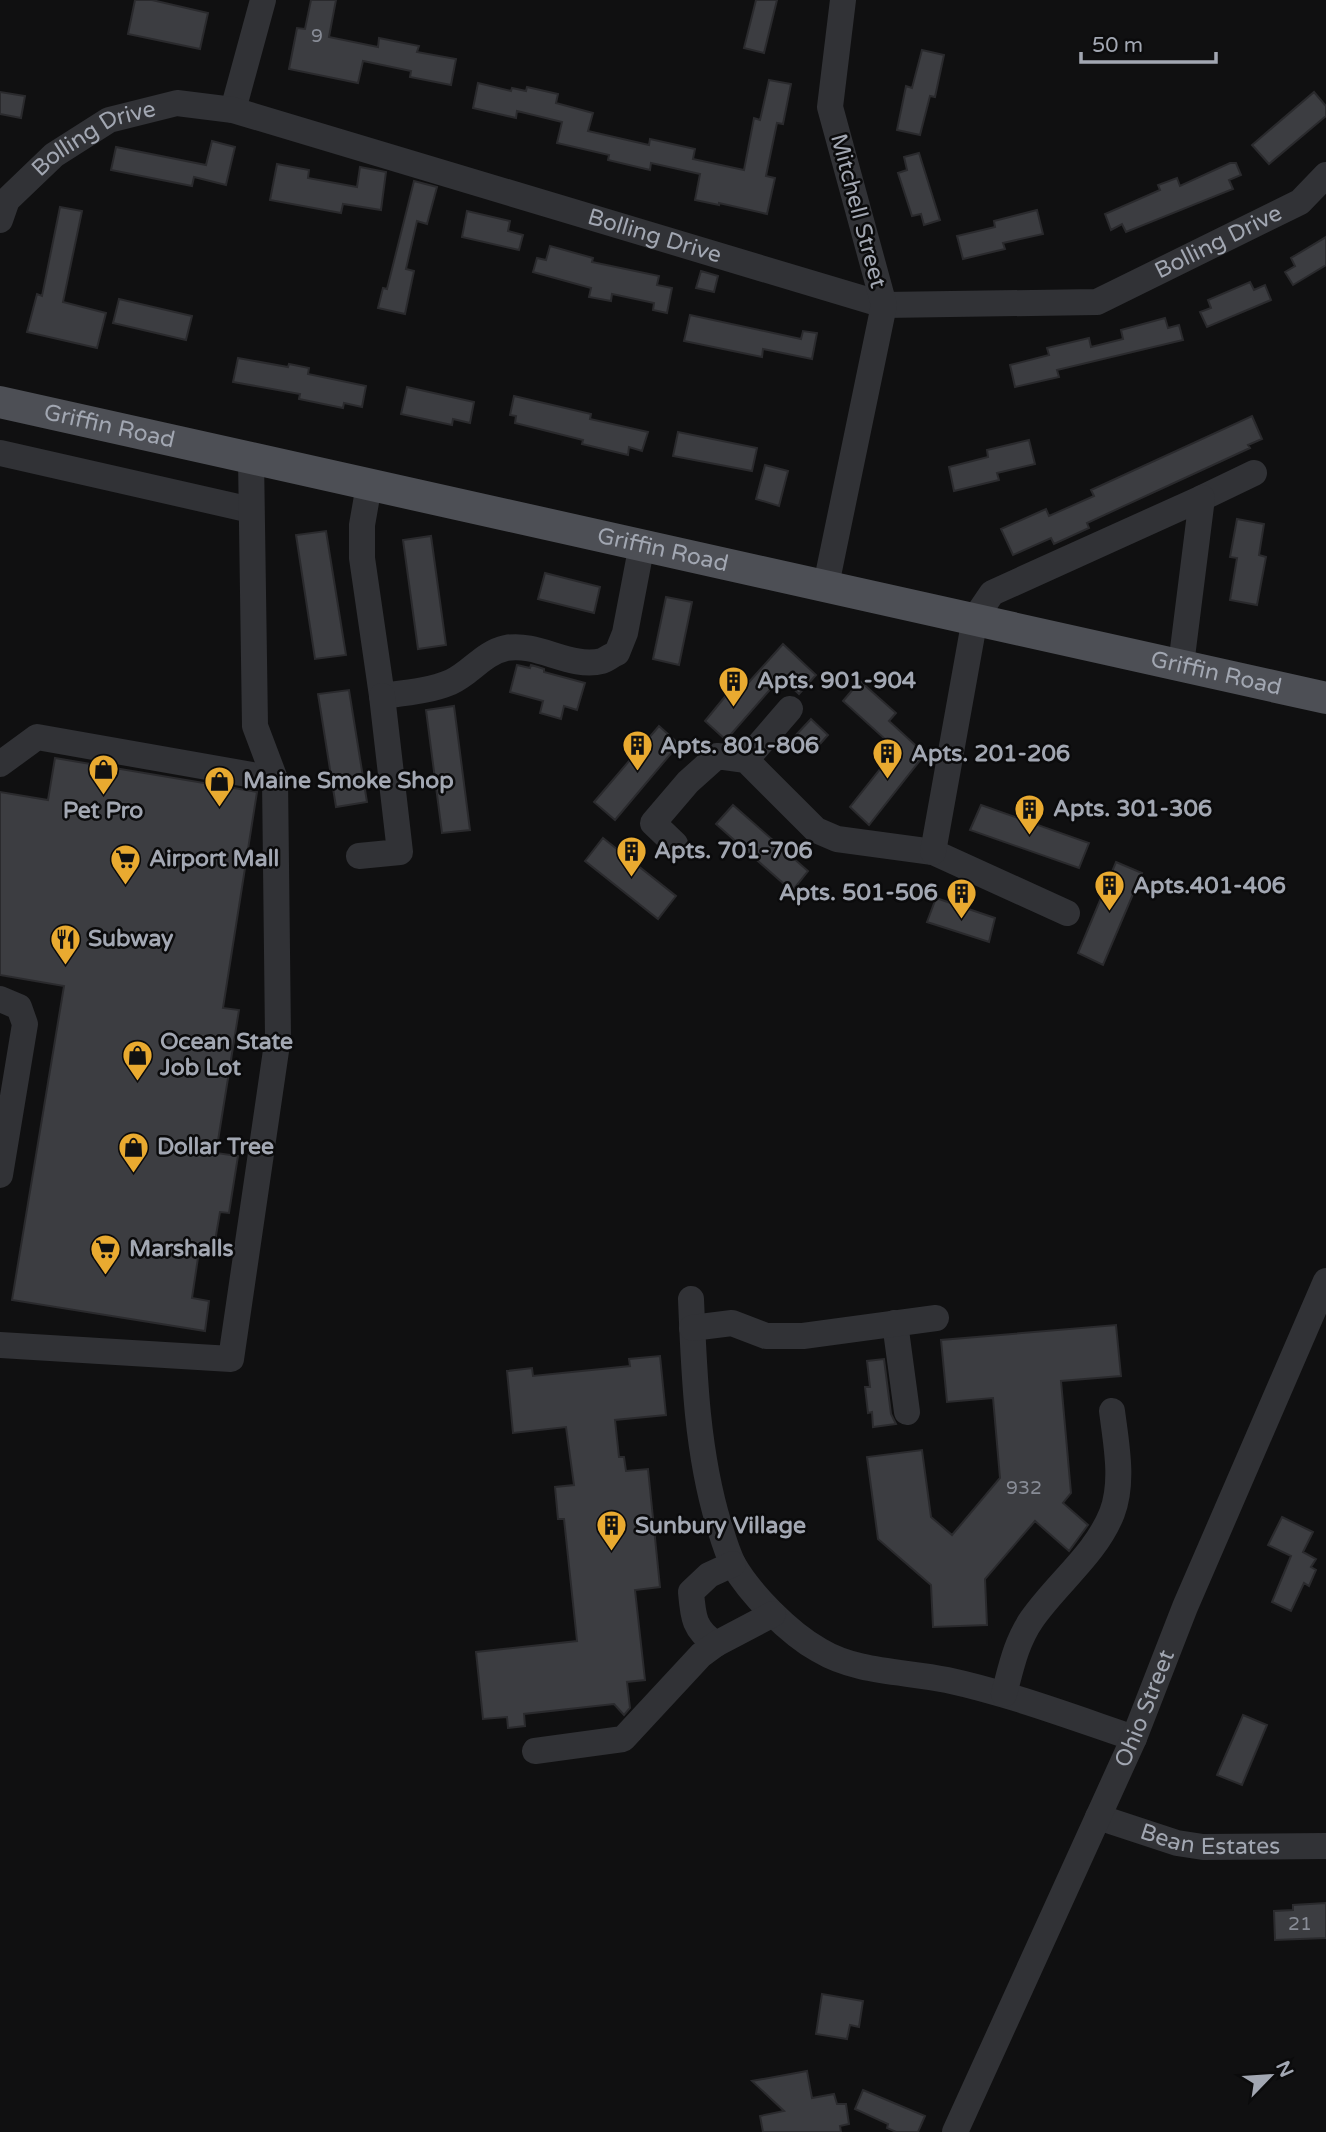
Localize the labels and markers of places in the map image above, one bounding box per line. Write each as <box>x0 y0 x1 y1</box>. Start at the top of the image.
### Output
building icon: Apts. 901-904 <box>717 664 751 708</box>
place label: Apts. 901-904 <box>757 667 917 695</box>
building icon: Apts. 801-806 <box>620 729 654 773</box>
place label: Apts. 801-806 <box>660 732 819 760</box>
building icon: Apts. 201-206 <box>871 737 905 781</box>
place label: Apts. 201-206 <box>911 740 1070 768</box>
shop icon: Pet Pro <box>86 753 120 797</box>
shop icon: Maine Smoke Shop <box>203 764 237 808</box>
place label: Maine Smoke Shop <box>243 767 454 795</box>
building icon: Apts. 301-306 <box>1013 792 1047 836</box>
place label: Apts. 301-306 <box>1053 795 1212 823</box>
place label: Pet Pro <box>63 797 143 825</box>
building icon: Apts. 701-706 <box>614 834 648 878</box>
place label: Apts. 701-706 <box>654 837 813 865</box>
supermarket icon: Airport Mall <box>109 842 143 886</box>
place label: Airport Mall <box>149 845 279 873</box>
building icon: Apts.401-406 <box>1093 869 1127 913</box>
place label: Apts.401-406 <box>1133 872 1286 900</box>
building icon: Apts. 501-506 <box>944 876 978 920</box>
place label: Apts. 501-506 <box>779 879 938 907</box>
restaurant icon: Subway <box>48 922 82 966</box>
place label: Subway <box>88 925 174 953</box>
place label: Ocean State Job Lot <box>159 1028 293 1082</box>
shop icon: Ocean State Job Lot <box>120 1038 154 1082</box>
shop icon: Dollar Tree <box>117 1130 151 1174</box>
place label: Dollar Tree <box>157 1133 274 1161</box>
supermarket icon: Marshalls <box>89 1232 123 1276</box>
place label: Marshalls <box>129 1235 233 1263</box>
building icon: Sunbury Village <box>595 1509 629 1553</box>
place label: Sunbury Village <box>635 1512 806 1540</box>

